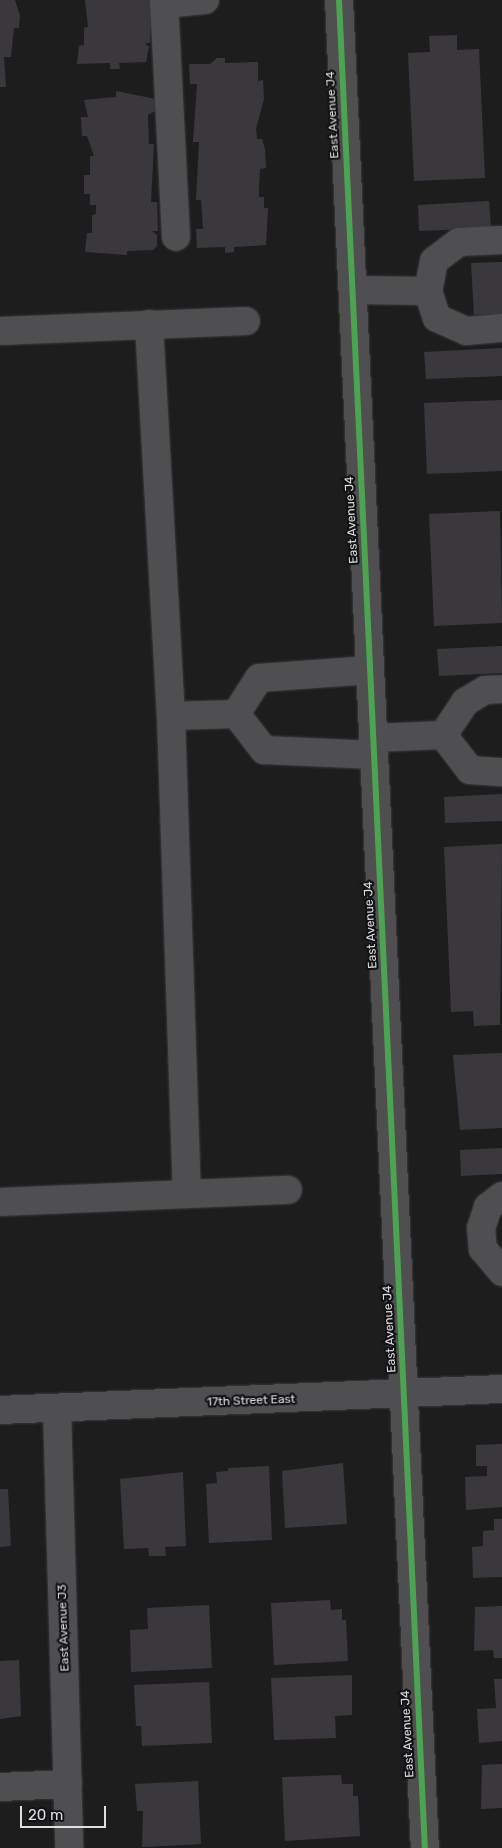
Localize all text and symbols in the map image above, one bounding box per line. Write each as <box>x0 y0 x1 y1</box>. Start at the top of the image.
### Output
street label: East Avenue J4 <box>324 71 342 159</box>
street label: East Avenue J4 <box>343 476 361 564</box>
street label: East Avenue J4 <box>362 881 380 969</box>
street label: East Avenue J4 <box>381 1285 399 1373</box>
street label: 17th Street East <box>206 1392 296 1410</box>
street label: East Avenue J3 <box>55 1584 73 1672</box>
street label: East Avenue J4 <box>399 1690 417 1778</box>
scale bar <box>22 1796 109 1828</box>
text: 20 m <box>28 1806 63 1824</box>

